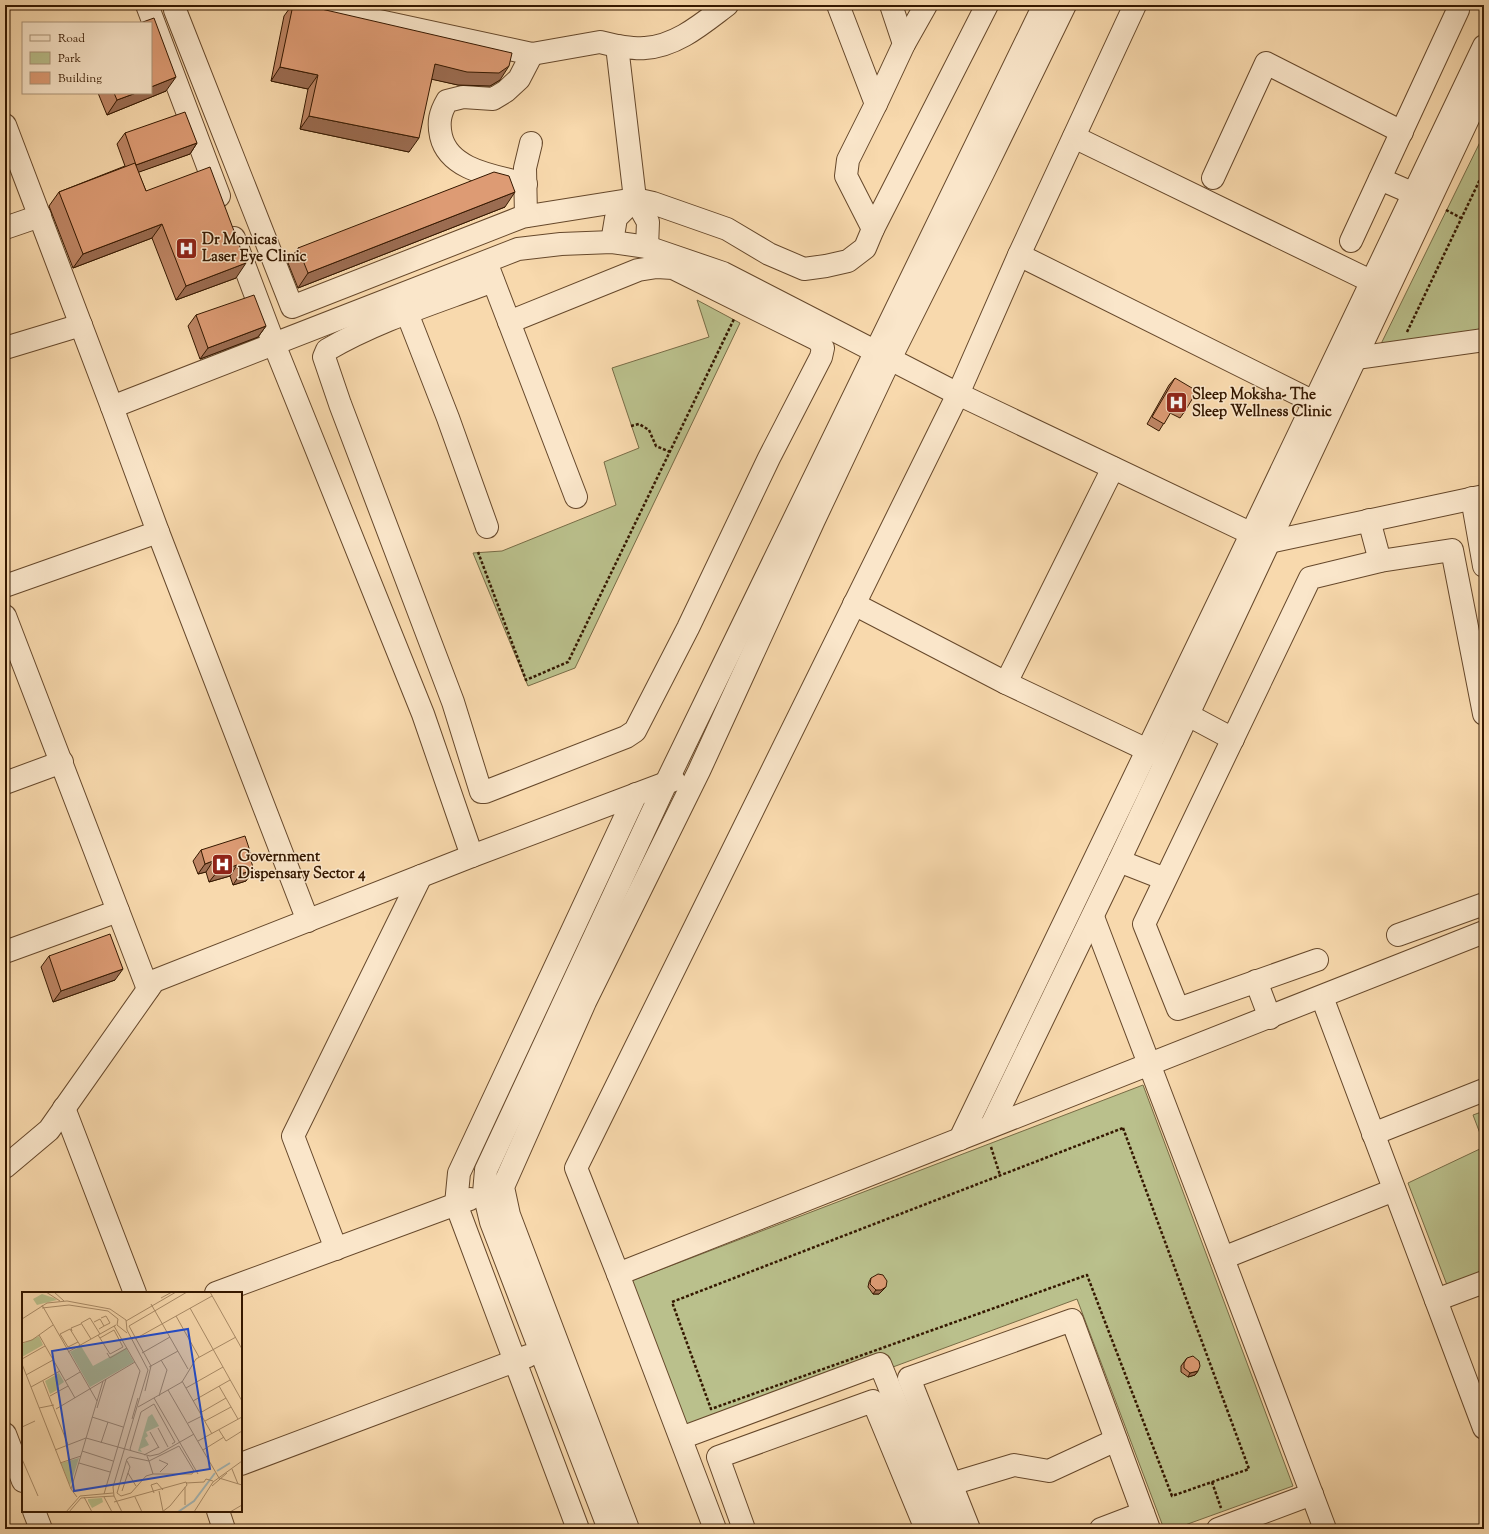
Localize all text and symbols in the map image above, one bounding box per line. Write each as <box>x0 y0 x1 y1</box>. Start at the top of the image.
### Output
legend <box>22 22 152 94</box>
text: Road <box>58 30 85 48</box>
text: Park <box>58 50 81 68</box>
text: Building <box>58 70 102 88</box>
place label: Dr Monicas Laser Eye Clinic <box>202 230 307 268</box>
hospital icon: Dr Monicas Laser Eye Clinic <box>173 235 199 261</box>
place label: Sleep Moksha- The Sleep Wellness Clinic <box>1192 385 1332 423</box>
hospital icon: Sleep Moksha- The Sleep Wellness Clinic <box>1164 390 1190 416</box>
place label: Government Dispensary Sector 4 <box>238 847 366 885</box>
hospital icon: Government Dispensary Sector 4 <box>210 852 236 878</box>
inset map <box>22 1292 242 1512</box>

